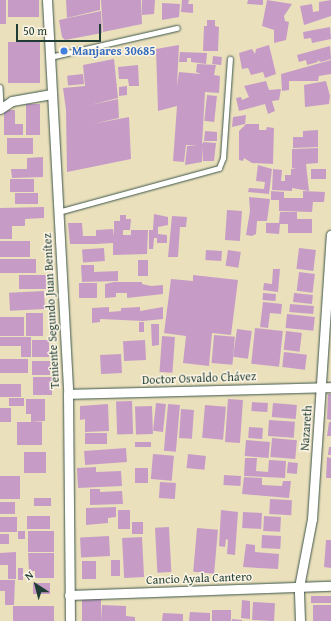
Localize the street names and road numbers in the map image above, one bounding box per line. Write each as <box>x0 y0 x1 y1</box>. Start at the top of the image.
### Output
street label: Teniente Segundo Juan Benítez <box>40 233 62 389</box>
street label: Doctor Osvaldo Chávez <box>142 369 256 387</box>
street label: Nazareth <box>297 405 315 451</box>
street label: Cancio Ayala Cantero <box>146 569 252 587</box>

